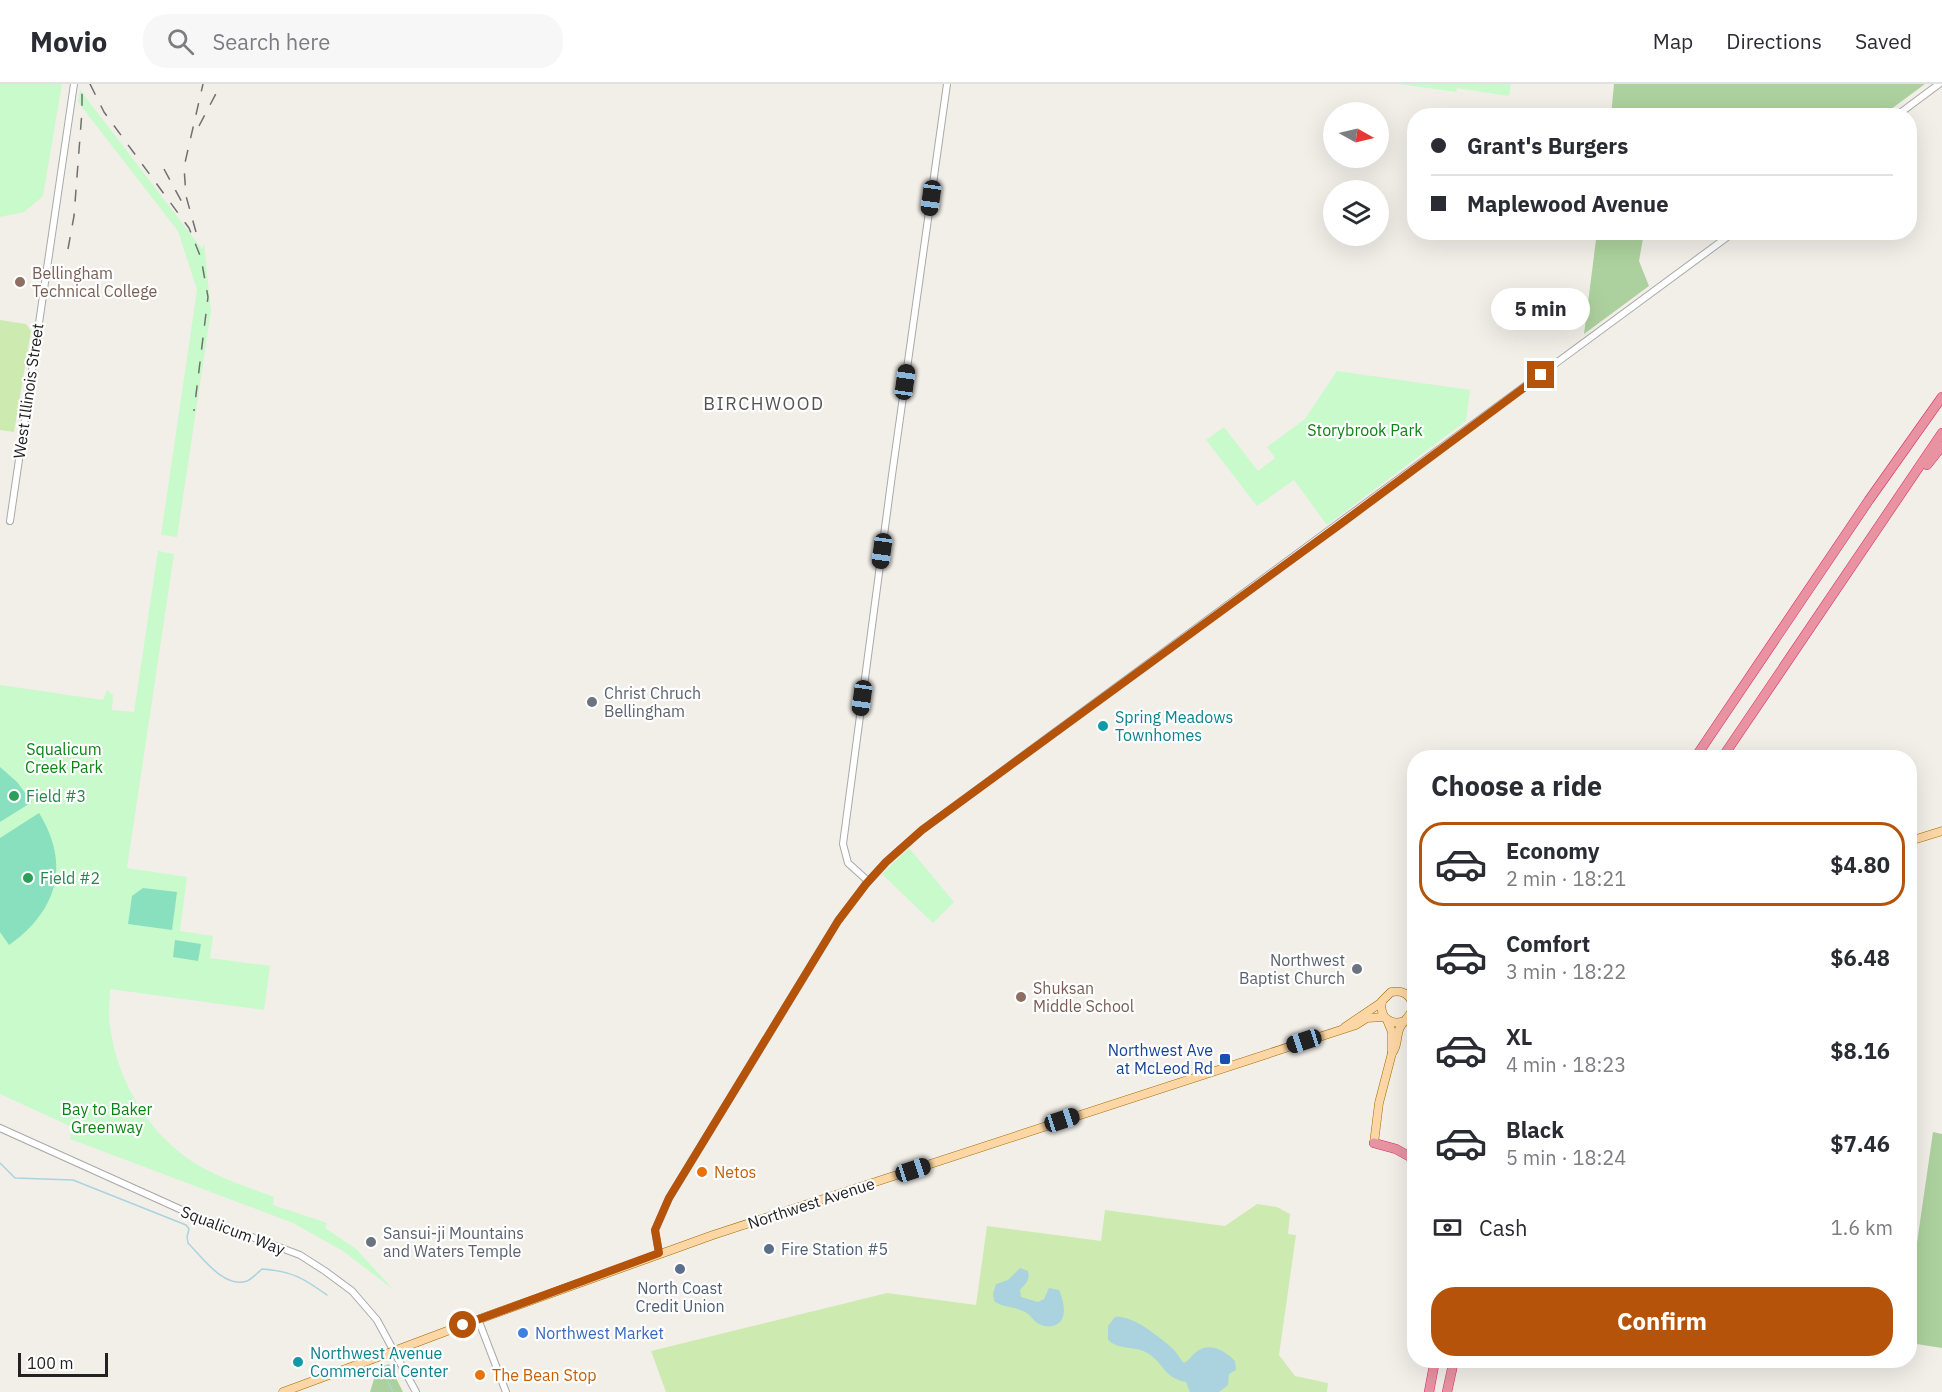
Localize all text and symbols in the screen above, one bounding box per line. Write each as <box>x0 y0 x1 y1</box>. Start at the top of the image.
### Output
search box <box>143 14 563 68</box>
text: Movio <box>30 23 107 60</box>
icon: search <box>164 25 197 58</box>
text: Search here <box>212 27 330 56</box>
text: Map <box>1653 27 1693 55</box>
text: Directions <box>1726 27 1822 55</box>
text: Saved <box>1855 27 1912 55</box>
north arrow <box>1323 102 1389 168</box>
map controls <box>1323 102 1389 246</box>
text: Grant's Burgers <box>1467 131 1628 160</box>
car <box>920 179 942 217</box>
button: layers <box>1323 180 1389 246</box>
text: Maplewood Avenue <box>1467 189 1669 218</box>
place label: Bellingham Technical College <box>32 263 157 301</box>
marker: Bellingham Technical College <box>13 275 27 289</box>
callout: 5 min <box>1492 288 1590 330</box>
text: 5 min <box>1514 295 1567 322</box>
street label: West Illinois Street <box>9 322 47 460</box>
route end <box>1527 361 1554 388</box>
car <box>894 363 916 401</box>
district label: BIRCHWOOD <box>703 392 825 415</box>
park label: Storybrook Park <box>1307 420 1423 440</box>
car <box>871 532 893 570</box>
car <box>851 679 873 717</box>
place label: Christ Chruch Bellingham <box>604 683 701 721</box>
marker: Christ Chruch Bellingham <box>585 695 599 709</box>
place label: Spring Meadows Townhomes <box>1115 707 1233 745</box>
marker: Spring Meadows Townhomes <box>1096 719 1110 733</box>
park label: Squalicum Creek Park <box>25 739 104 777</box>
text: Choose a ride <box>1431 768 1602 803</box>
place label: Field #3 <box>26 786 86 806</box>
marker: Field #3 <box>7 789 21 803</box>
text: Economy <box>1506 836 1600 865</box>
icon: car <box>1434 837 1488 891</box>
text: $4.80 <box>1830 850 1890 879</box>
text: 2 min · 18:21 <box>1506 865 1626 892</box>
place label: Field #2 <box>40 868 100 888</box>
marker: Field #2 <box>21 871 35 885</box>
text: Comfort <box>1506 929 1590 958</box>
icon: car <box>1434 930 1488 984</box>
text: $6.48 <box>1830 943 1890 972</box>
place label: Northwest Baptist Church <box>1239 950 1345 988</box>
text: 3 min · 18:22 <box>1506 958 1626 985</box>
marker: Northwest Baptist Church <box>1350 962 1364 976</box>
place label: Shuksan Middle School <box>1033 978 1134 1016</box>
marker: Shuksan Middle School <box>1014 990 1028 1004</box>
text: XL <box>1506 1022 1532 1051</box>
icon: car <box>1434 1023 1488 1077</box>
car <box>1284 1027 1324 1055</box>
text: $8.16 <box>1830 1036 1890 1065</box>
place label: Northwest Ave at McLeod Rd <box>1108 1040 1213 1078</box>
text: 4 min · 18:23 <box>1506 1051 1626 1078</box>
marker: Northwest Ave at McLeod Rd <box>1218 1052 1232 1066</box>
park label: Bay to Baker Greenway <box>62 1099 153 1137</box>
car <box>1042 1106 1082 1134</box>
text: Black <box>1506 1115 1564 1144</box>
icon: car <box>1434 1116 1488 1170</box>
text: $7.46 <box>1830 1129 1890 1158</box>
text: 5 min · 18:24 <box>1506 1144 1626 1171</box>
car <box>893 1156 933 1184</box>
place label: Netos <box>714 1162 756 1182</box>
marker: Netos <box>695 1165 709 1179</box>
street label: Northwest Avenue <box>745 1173 877 1233</box>
street label: Squalicum Way <box>178 1201 288 1259</box>
icon: cash <box>1431 1211 1464 1244</box>
text: Cash <box>1479 1213 1528 1242</box>
text: 1.6 km <box>1831 1214 1893 1241</box>
place label: Sansui-ji Mountains and Waters Temple <box>383 1223 524 1261</box>
marker: Sansui-ji Mountains and Waters Temple <box>364 1235 378 1249</box>
place label: Fire Station #5 <box>781 1239 888 1259</box>
marker: Fire Station #5 <box>762 1242 776 1256</box>
marker: North Coast Credit Union <box>673 1262 687 1276</box>
place label: North Coast Credit Union <box>635 1278 725 1316</box>
button: Confirm <box>1431 1287 1893 1356</box>
route start <box>449 1311 476 1338</box>
place label: Northwest Market <box>535 1323 664 1343</box>
marker: Northwest Market <box>516 1326 530 1340</box>
place label: Northwest Avenue Commercial Center <box>310 1343 448 1381</box>
scale bar <box>18 1350 108 1378</box>
text: 100 m <box>27 1353 74 1373</box>
marker: Northwest Avenue Commercial Center <box>291 1355 305 1369</box>
place label: The Bean Stop <box>492 1365 597 1385</box>
marker: The Bean Stop <box>473 1368 487 1382</box>

